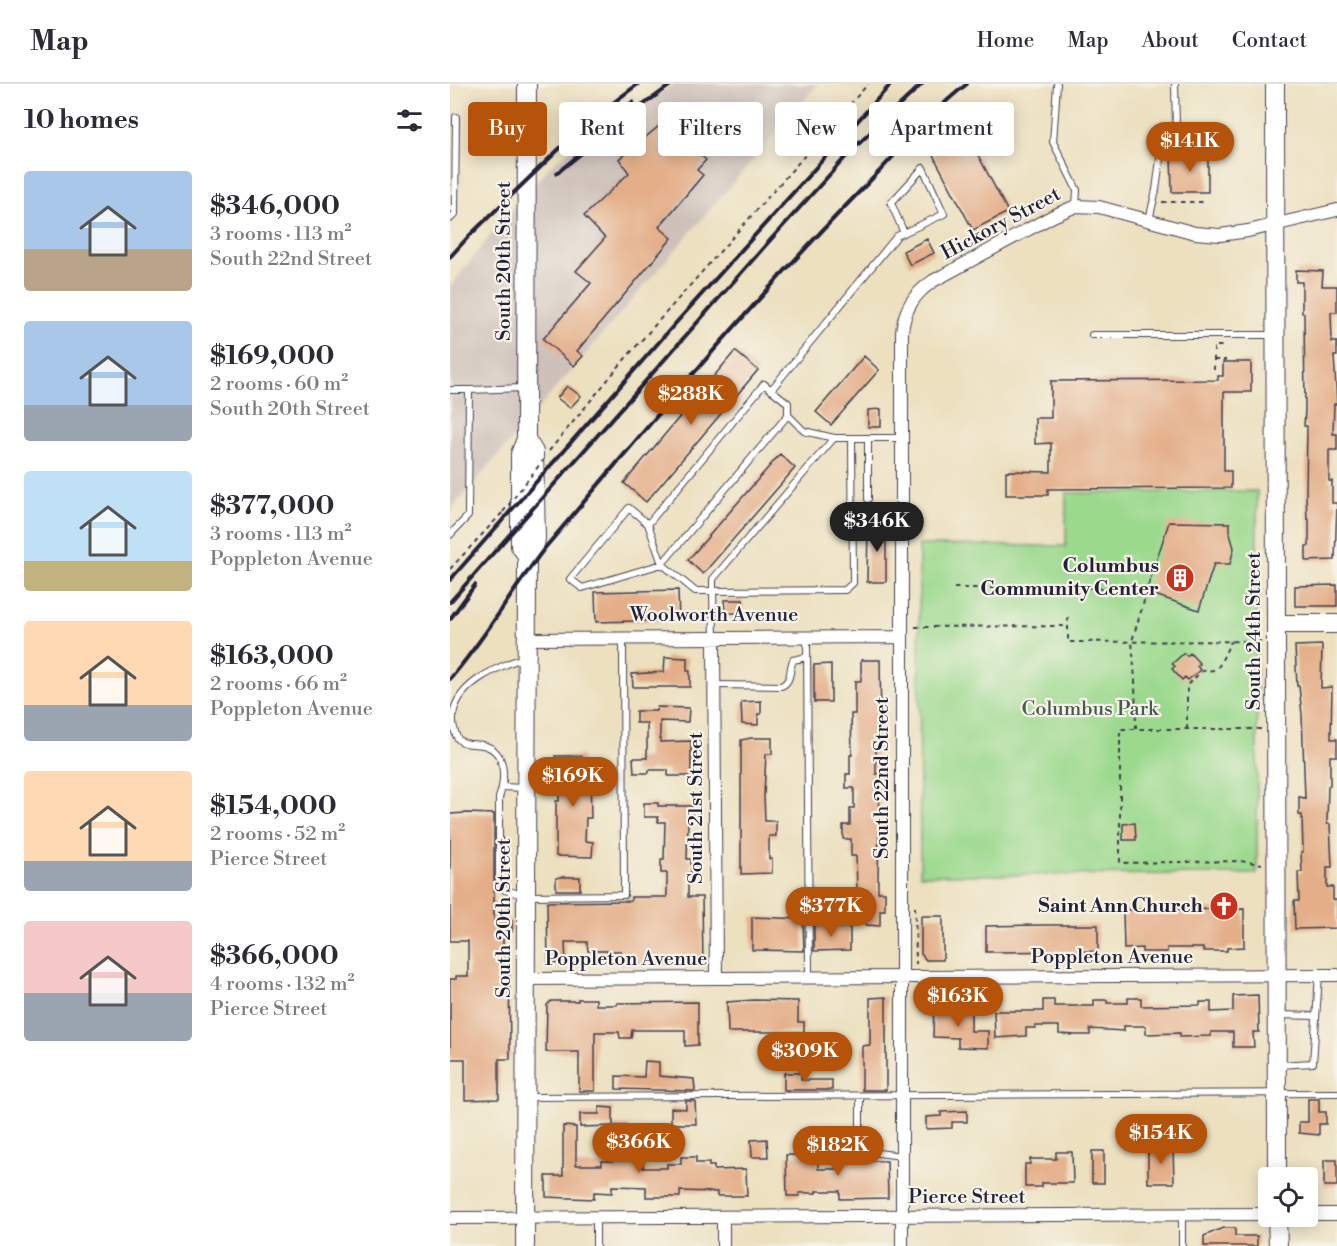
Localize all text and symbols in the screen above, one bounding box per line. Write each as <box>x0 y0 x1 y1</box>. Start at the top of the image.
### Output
text: Map <box>30 24 89 59</box>
text: Home <box>977 28 1034 54</box>
text: Map <box>1067 28 1109 54</box>
text: About <box>1142 28 1199 54</box>
text: Contact <box>1232 28 1307 54</box>
chip: Buy <box>468 102 547 156</box>
chip: Rent <box>559 102 646 156</box>
chip: Filters <box>658 102 763 156</box>
chip: New <box>775 102 857 156</box>
chip: Apartment <box>869 102 1014 156</box>
text: 10 homes <box>24 104 139 136</box>
icon: filters <box>393 104 426 137</box>
pin: $141K <box>1148 122 1232 173</box>
text: $141K <box>1160 129 1220 154</box>
street label: South 20th Street <box>492 181 517 341</box>
street label: Hickory Street <box>937 182 1065 266</box>
text: $346,000 <box>210 190 340 222</box>
icon: home <box>72 195 144 267</box>
text: 3 rooms · 113 m² <box>210 222 351 247</box>
text: South 22nd Street <box>210 247 372 272</box>
text: $169,000 <box>210 340 334 372</box>
icon: home <box>72 345 144 417</box>
text: 2 rooms · 60 m² <box>210 372 348 397</box>
pin: $288K <box>649 375 733 426</box>
text: $288K <box>658 382 724 407</box>
text: South 20th Street <box>210 397 370 422</box>
text: $377,000 <box>210 490 334 522</box>
icon: home <box>72 495 144 567</box>
pin: $346K <box>835 502 919 553</box>
text: $346K <box>844 509 910 534</box>
text: 3 rooms · 113 m² <box>210 522 351 547</box>
text: Poppleton Avenue <box>210 547 373 572</box>
street label: South 24th Street <box>1242 552 1267 710</box>
place label: Columbus Community Center <box>980 554 1159 602</box>
building icon: Columbus Community Center <box>1164 562 1196 594</box>
street label: Woolworth Avenue <box>629 603 798 628</box>
text: $163,000 <box>210 640 334 672</box>
icon: home <box>72 645 144 717</box>
text: 2 rooms · 66 m² <box>210 672 347 697</box>
text: Poppleton Avenue <box>210 697 373 722</box>
street label: South 22nd Street <box>870 697 895 859</box>
park label: Columbus Park <box>1021 697 1160 722</box>
street label: South 21st Street <box>684 732 709 884</box>
pin: $169K <box>531 757 615 808</box>
text: $169K <box>542 764 604 789</box>
text: $154,000 <box>210 790 337 822</box>
icon: home <box>72 795 144 867</box>
text: 2 rooms · 52 m² <box>210 822 345 847</box>
street label: South 20th Street <box>492 838 517 998</box>
text: Pierce Street <box>210 847 327 872</box>
pin: $377K <box>789 887 873 938</box>
church icon: Saint Ann Church <box>1208 890 1240 922</box>
text: $377K <box>799 894 863 919</box>
place label: Saint Ann Church <box>1038 894 1204 919</box>
text: $366,000 <box>210 940 339 972</box>
icon: home <box>72 945 144 1017</box>
street label: Poppleton Avenue <box>1031 945 1193 970</box>
street label: Poppleton Avenue <box>545 947 707 972</box>
text: 4 rooms · 132 m² <box>210 972 354 997</box>
pin: $163K <box>916 977 1000 1028</box>
text: $163K <box>927 984 989 1009</box>
text: Pierce Street <box>210 997 327 1022</box>
pin: $309K <box>763 1032 847 1083</box>
text: $309K <box>771 1039 839 1064</box>
pin: $154K <box>1119 1114 1203 1165</box>
text: $154K <box>1129 1121 1193 1146</box>
pin: $366K <box>597 1123 681 1174</box>
pin: $182K <box>796 1126 880 1177</box>
text: $366K <box>606 1130 672 1155</box>
text: $182K <box>807 1133 869 1158</box>
map controls <box>1258 1167 1318 1227</box>
button: locate <box>1258 1167 1318 1227</box>
street label: Pierce Street <box>908 1185 1026 1210</box>

